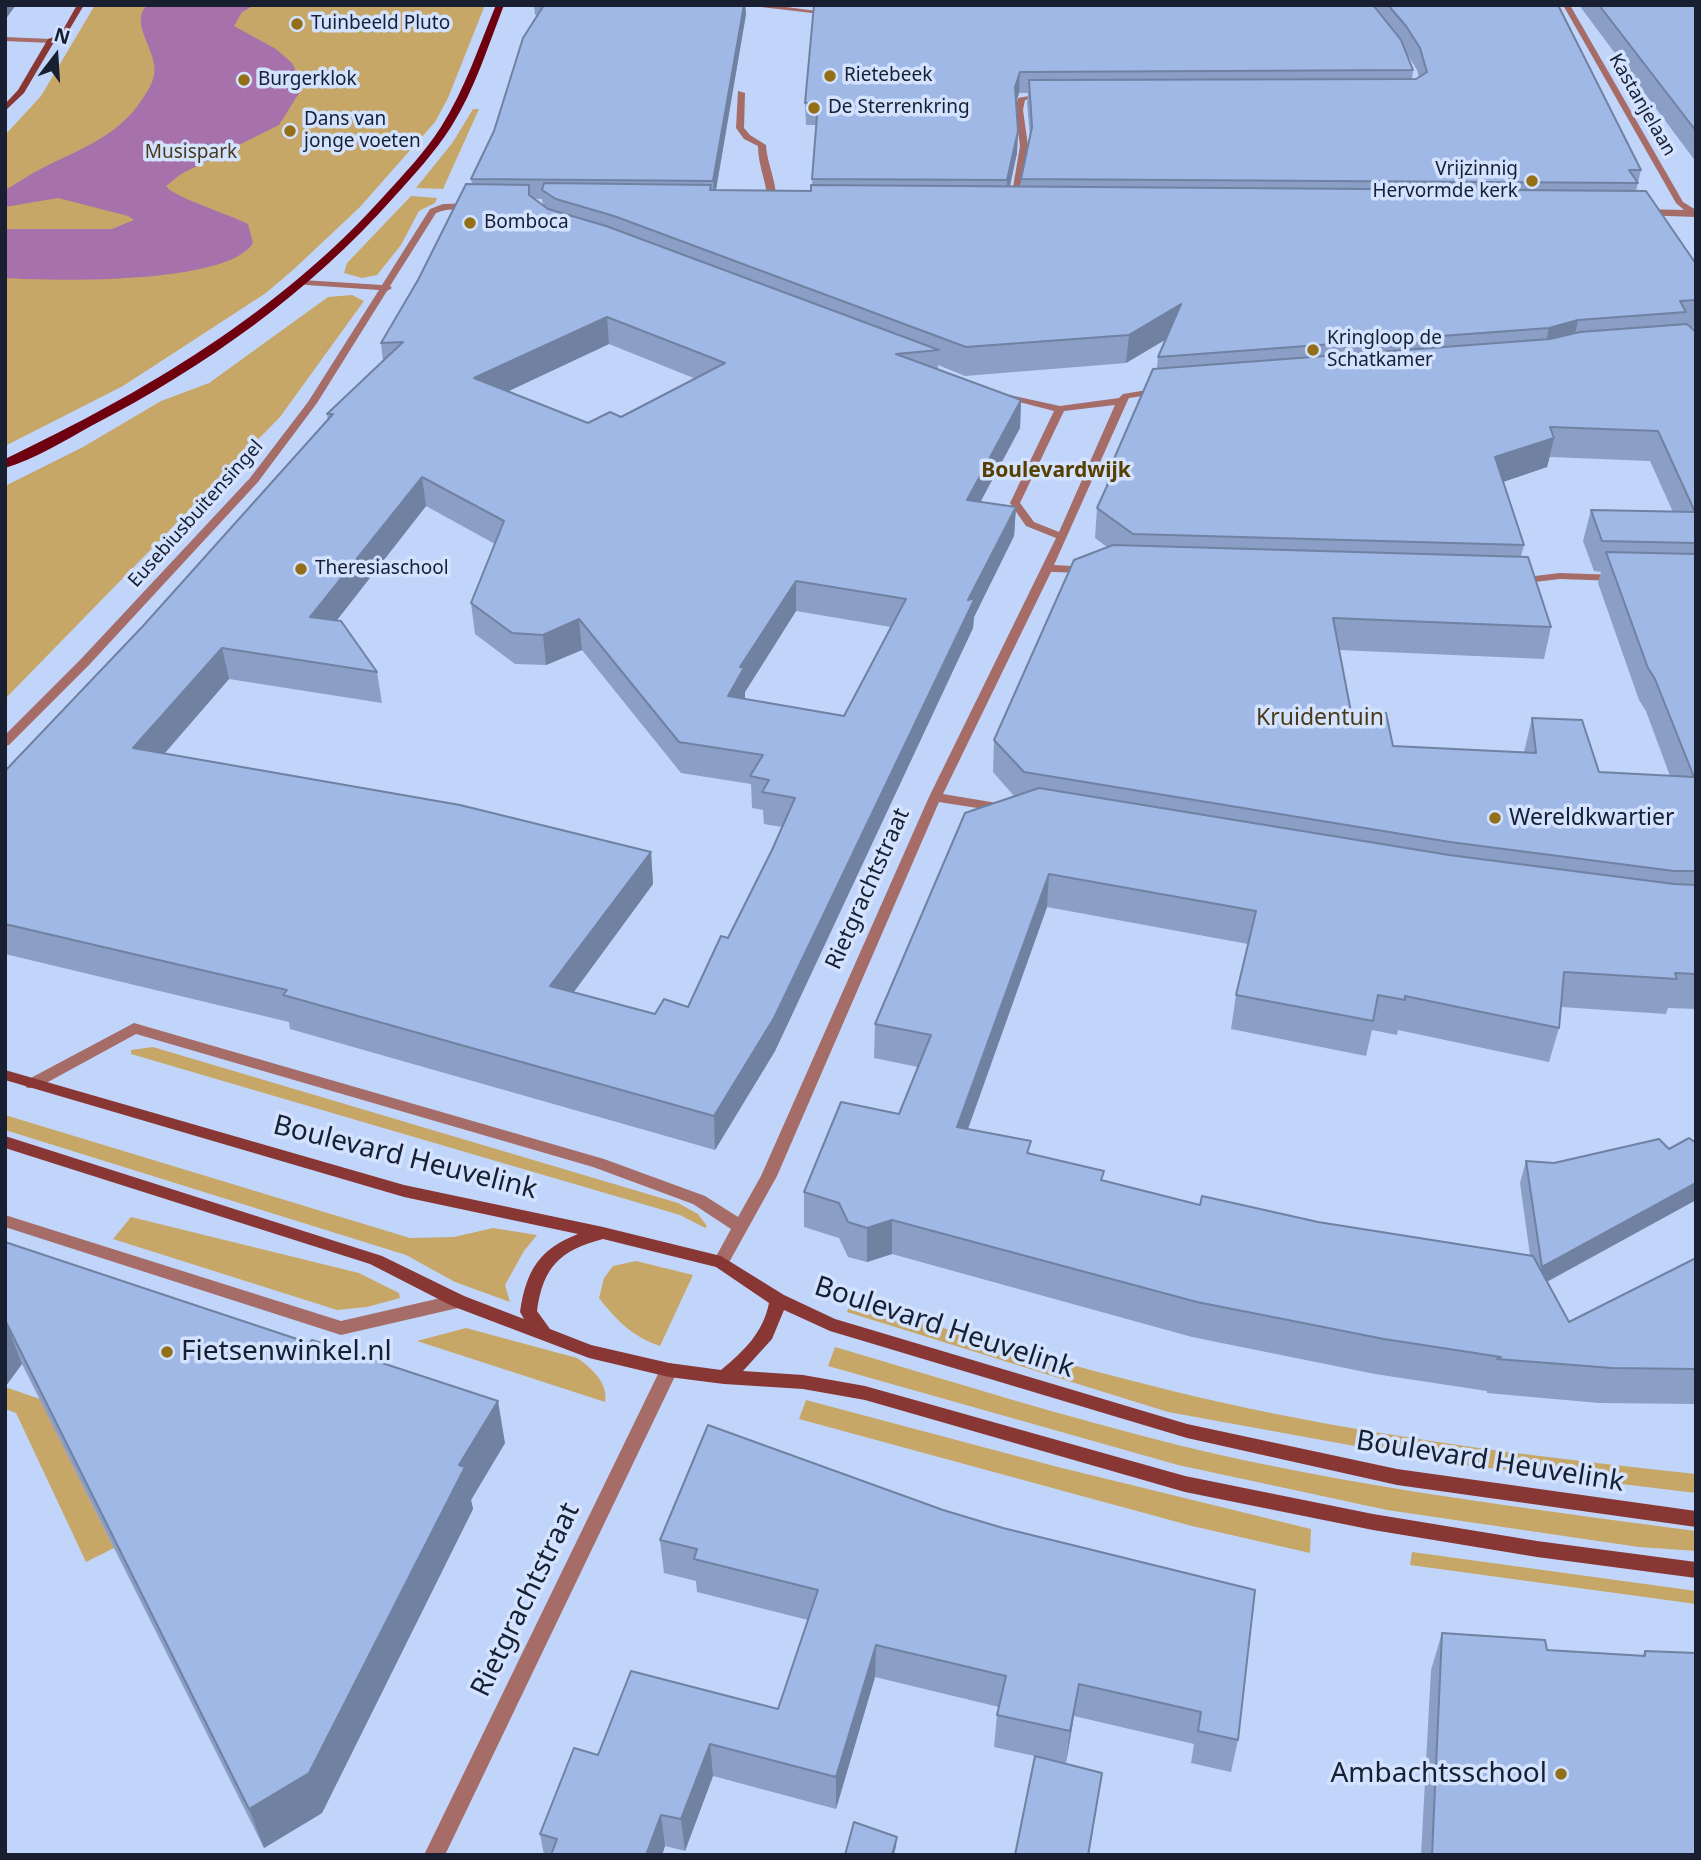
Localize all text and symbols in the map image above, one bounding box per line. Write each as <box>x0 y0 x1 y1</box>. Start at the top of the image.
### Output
place label: Tuinbeeld Pluto <box>311 13 450 35</box>
marker: Tuinbeeld Pluto <box>289 16 305 32</box>
north arrow <box>21 21 91 91</box>
text: N <box>51 21 73 51</box>
street label: Kastanjelaan <box>1604 50 1680 160</box>
place label: Rietebeek <box>844 65 932 87</box>
marker: Rietebeek <box>822 68 838 84</box>
place label: Burgerklok <box>258 69 357 91</box>
marker: Burgerklok <box>236 72 252 88</box>
place label: De Sterrenkring <box>828 97 970 119</box>
marker: De Sterrenkring <box>806 100 822 116</box>
place label: Dans van jonge voeten <box>304 109 421 153</box>
marker: Dans van jonge voeten <box>282 123 298 139</box>
park label: Musispark <box>145 142 237 164</box>
place label: Vrijzinnig Hervormde kerk <box>1372 159 1518 203</box>
marker: Vrijzinnig Hervormde kerk <box>1524 173 1540 189</box>
place label: Bomboca <box>484 212 569 234</box>
marker: Bomboca <box>462 215 478 231</box>
place label: Kringloop de Schatkamer <box>1327 328 1442 372</box>
marker: Kringloop de Schatkamer <box>1305 342 1321 358</box>
street label: Eusebiusbuitensingel <box>124 436 268 592</box>
district label: Boulevardwijk <box>981 458 1131 484</box>
place label: Theresiaschool <box>315 558 449 580</box>
marker: Theresiaschool <box>293 561 309 577</box>
park label: Kruidentuin <box>1256 704 1384 732</box>
street label: Rietgrachtstraat <box>820 804 916 974</box>
place label: Wereldkwartier <box>1509 804 1674 832</box>
marker: Wereldkwartier <box>1487 810 1503 826</box>
street label: Boulevard Heuvelink <box>270 1109 540 1207</box>
street label: Boulevard Heuvelink <box>810 1270 1078 1386</box>
place label: Fietsenwinkel.nl <box>181 1335 392 1369</box>
marker: Fietsenwinkel.nl <box>159 1344 175 1360</box>
street label: Boulevard Heuvelink <box>1354 1424 1626 1500</box>
street label: Rietgrachtstraat <box>465 1498 587 1702</box>
place label: Ambachtsschool <box>1330 1757 1547 1791</box>
marker: Ambachtsschool <box>1553 1766 1569 1782</box>

